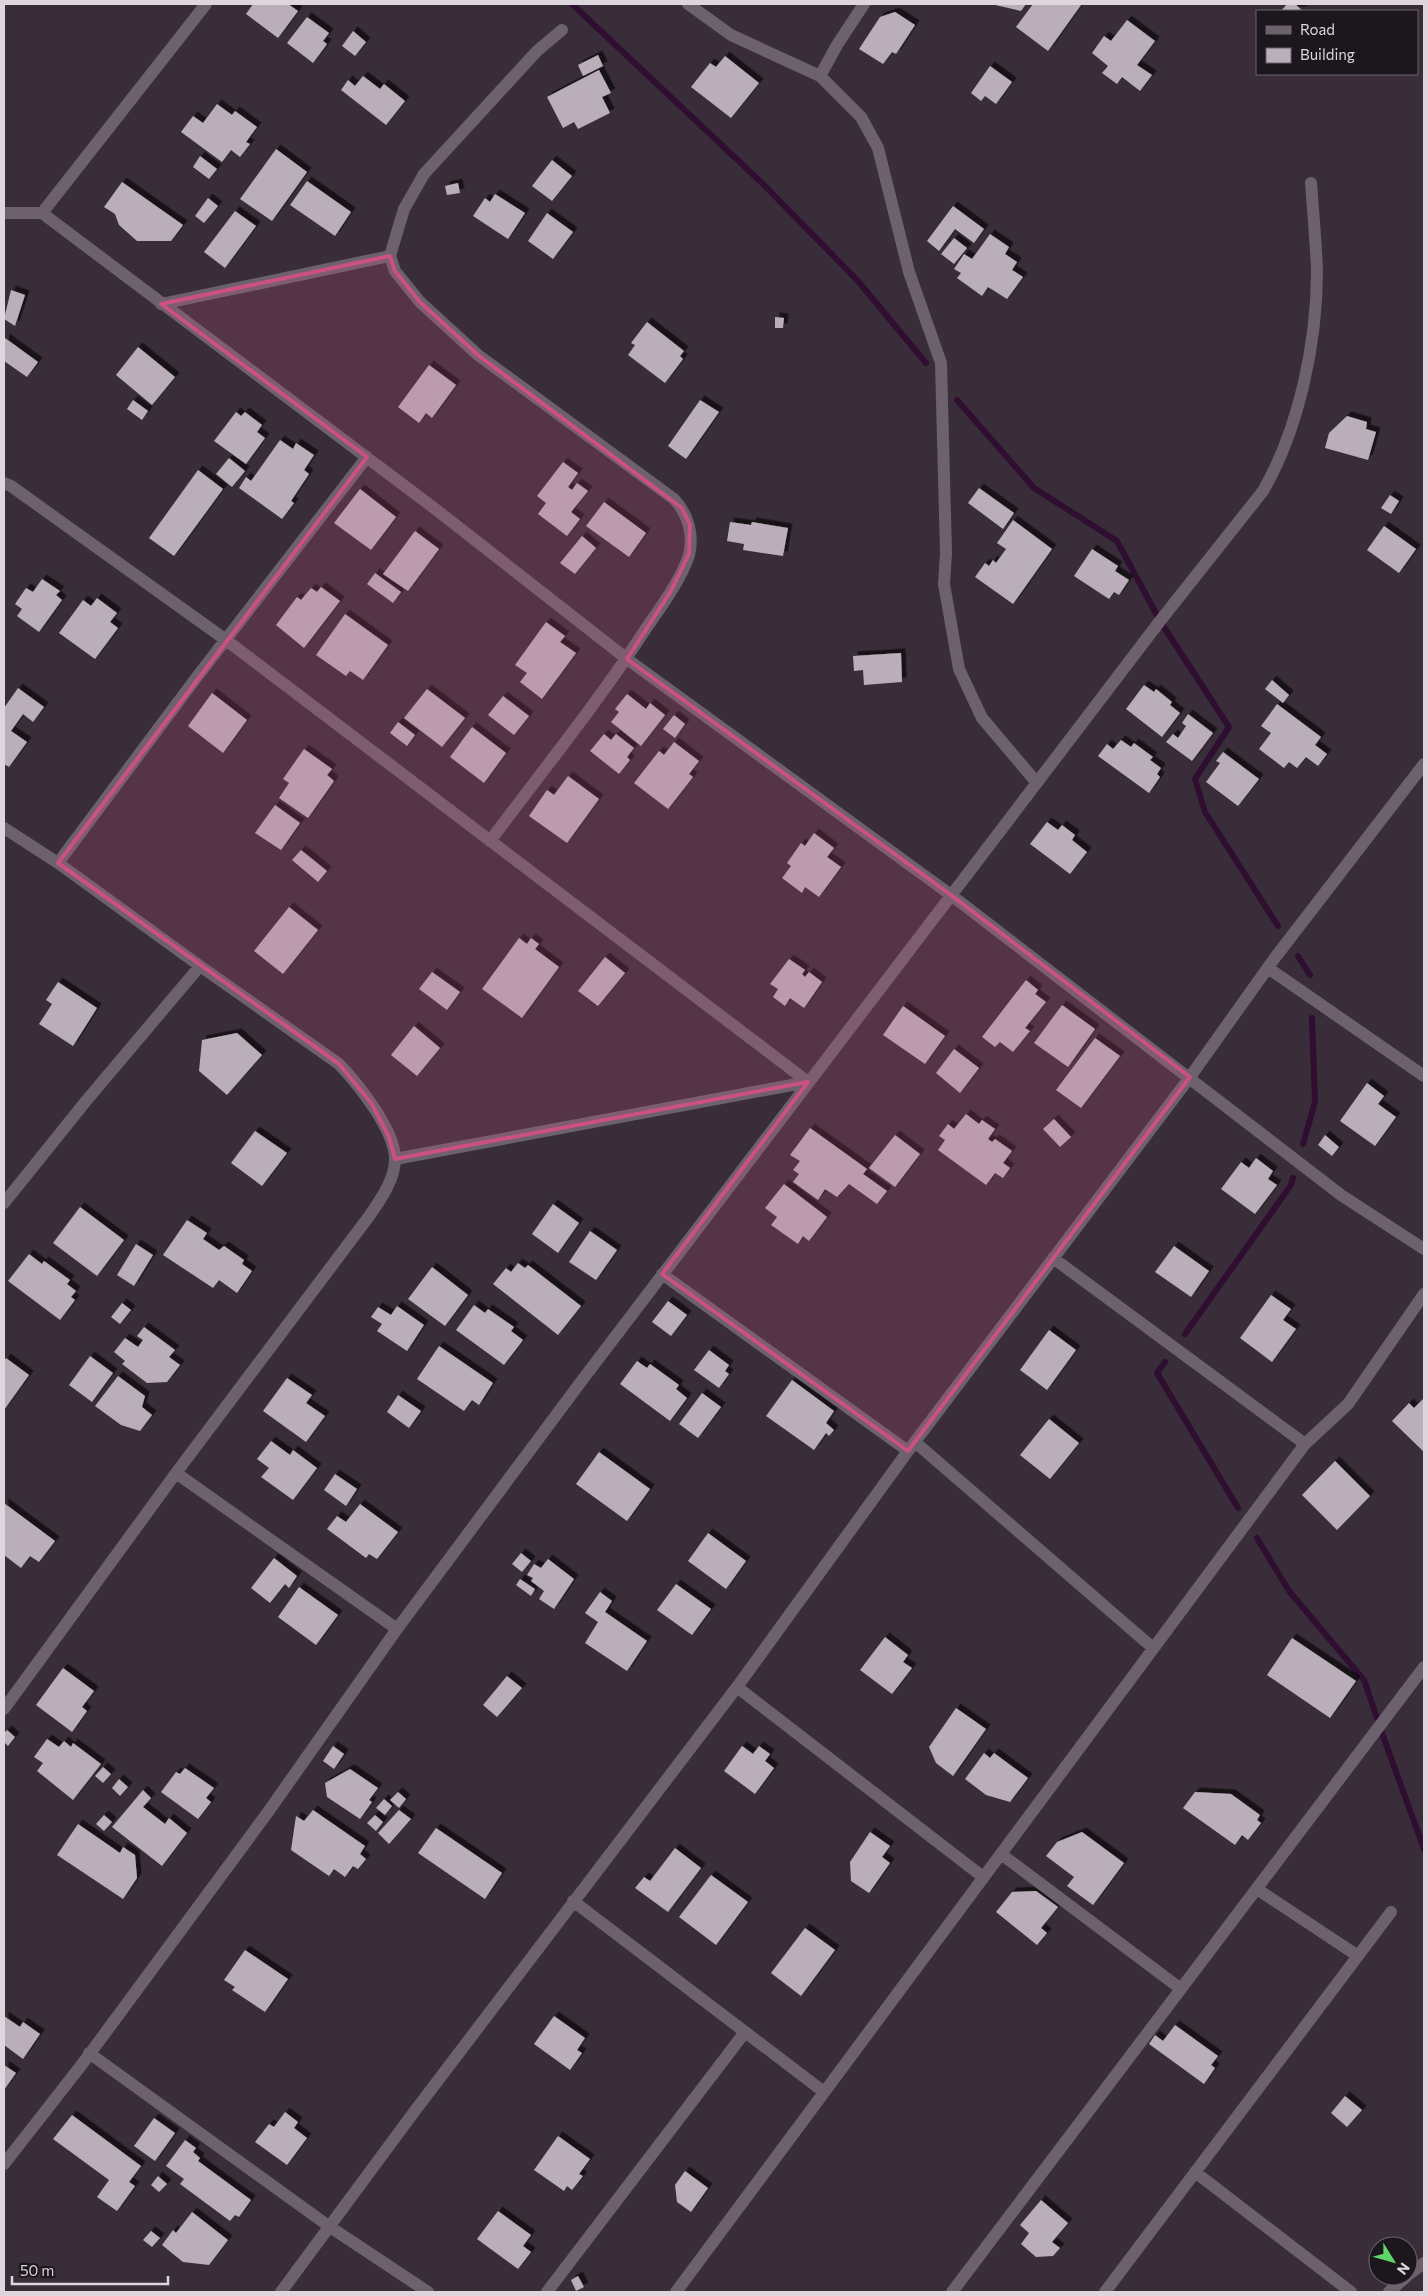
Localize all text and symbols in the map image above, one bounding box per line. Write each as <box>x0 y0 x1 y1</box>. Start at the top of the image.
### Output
legend <box>1256 10 1418 75</box>
text: Road <box>1300 20 1335 38</box>
text: Building <box>1300 45 1355 63</box>
north arrow <box>1368 2236 1418 2286</box>
scale bar <box>12 2254 169 2286</box>
text: N <box>1394 2260 1414 2278</box>
text: 50 m <box>20 2261 54 2279</box>

